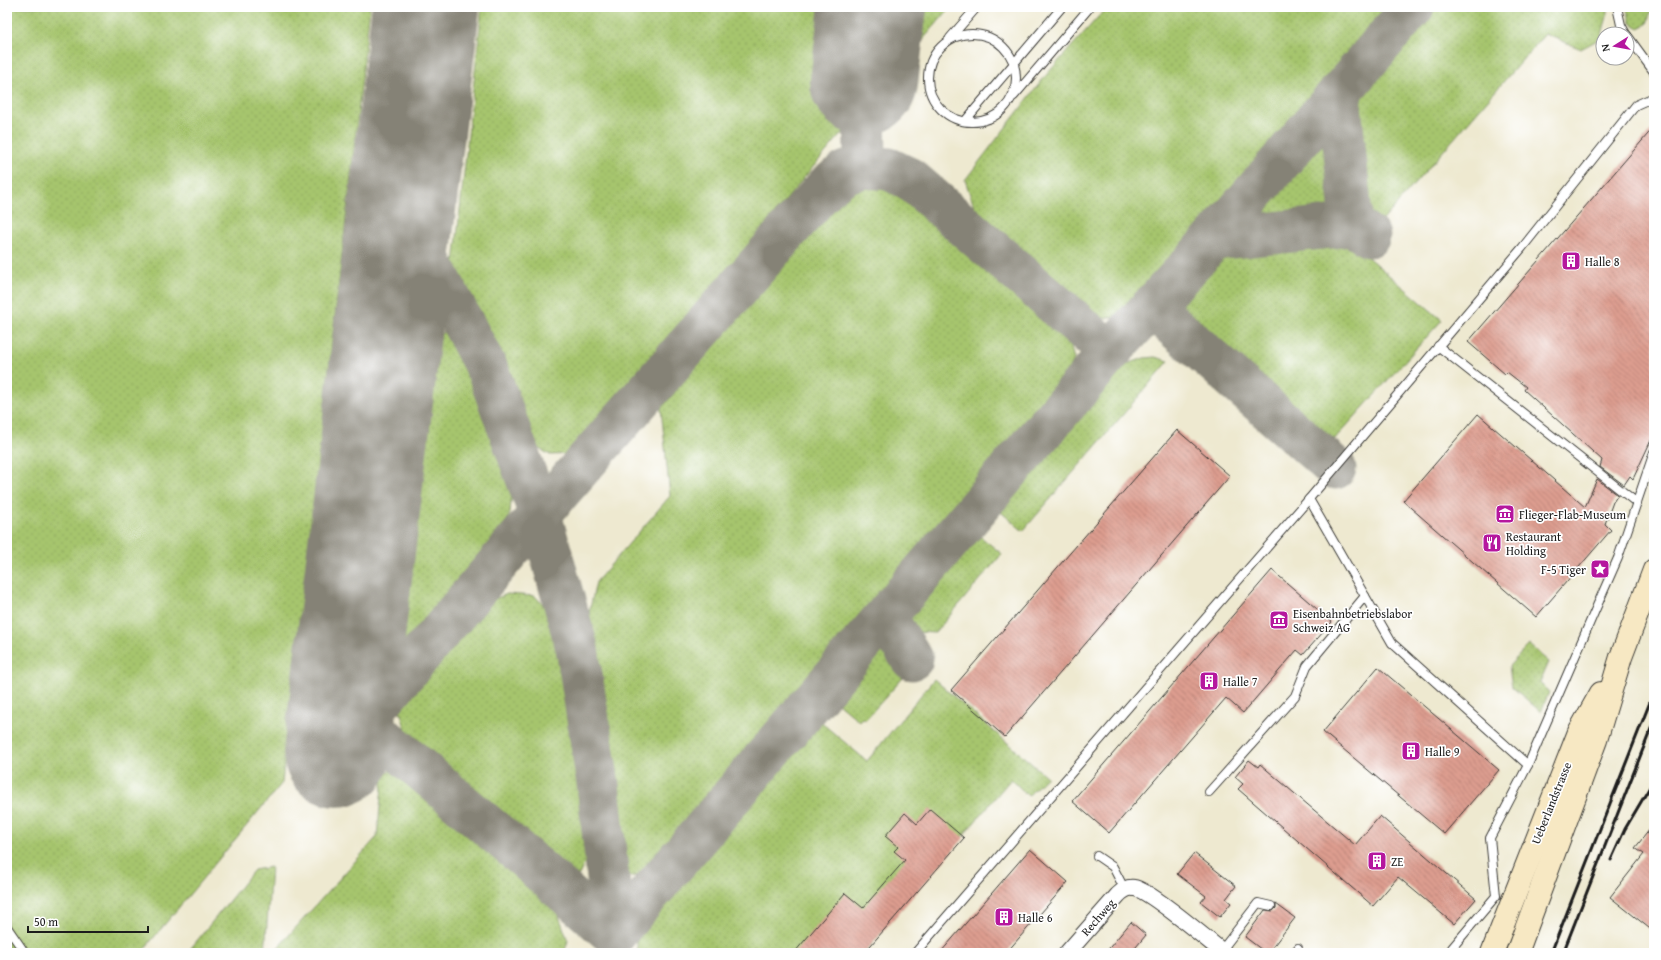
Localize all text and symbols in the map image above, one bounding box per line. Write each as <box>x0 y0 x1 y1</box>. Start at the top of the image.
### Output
north arrow <box>1595 26 1635 66</box>
text: N <box>1597 42 1614 53</box>
building icon: Halle 8 <box>1560 250 1582 272</box>
place label: Halle 8 <box>1585 253 1620 270</box>
museum icon: Flieger-Flab-Museum <box>1494 503 1516 525</box>
place label: Flieger-Flab-Museum <box>1519 506 1626 523</box>
place label: Restaurant Holding <box>1506 528 1562 559</box>
restaurant icon: Restaurant Holding <box>1481 532 1503 554</box>
place icon: F-5 Tiger <box>1589 558 1611 580</box>
place label: F-5 Tiger <box>1541 561 1586 578</box>
place label: Eisenbahnbetriebslabor Schweiz AG <box>1293 605 1412 636</box>
museum icon: Eisenbahnbetriebslabor Schweiz AG <box>1268 609 1290 631</box>
building icon: Halle 7 <box>1198 670 1220 692</box>
place label: Halle 7 <box>1223 673 1258 690</box>
building icon: Halle 9 <box>1400 740 1422 762</box>
place label: Halle 9 <box>1425 743 1460 760</box>
street label: Ueberlandstrasse <box>1527 759 1575 847</box>
building icon: ZE <box>1366 850 1388 872</box>
place label: ZE <box>1391 853 1403 870</box>
street label: Rechweg <box>1077 895 1119 939</box>
building icon: Halle 6 <box>993 906 1015 928</box>
scale bar <box>28 908 148 934</box>
place label: Halle 6 <box>1018 909 1053 926</box>
text: 50 m <box>34 913 58 930</box>

